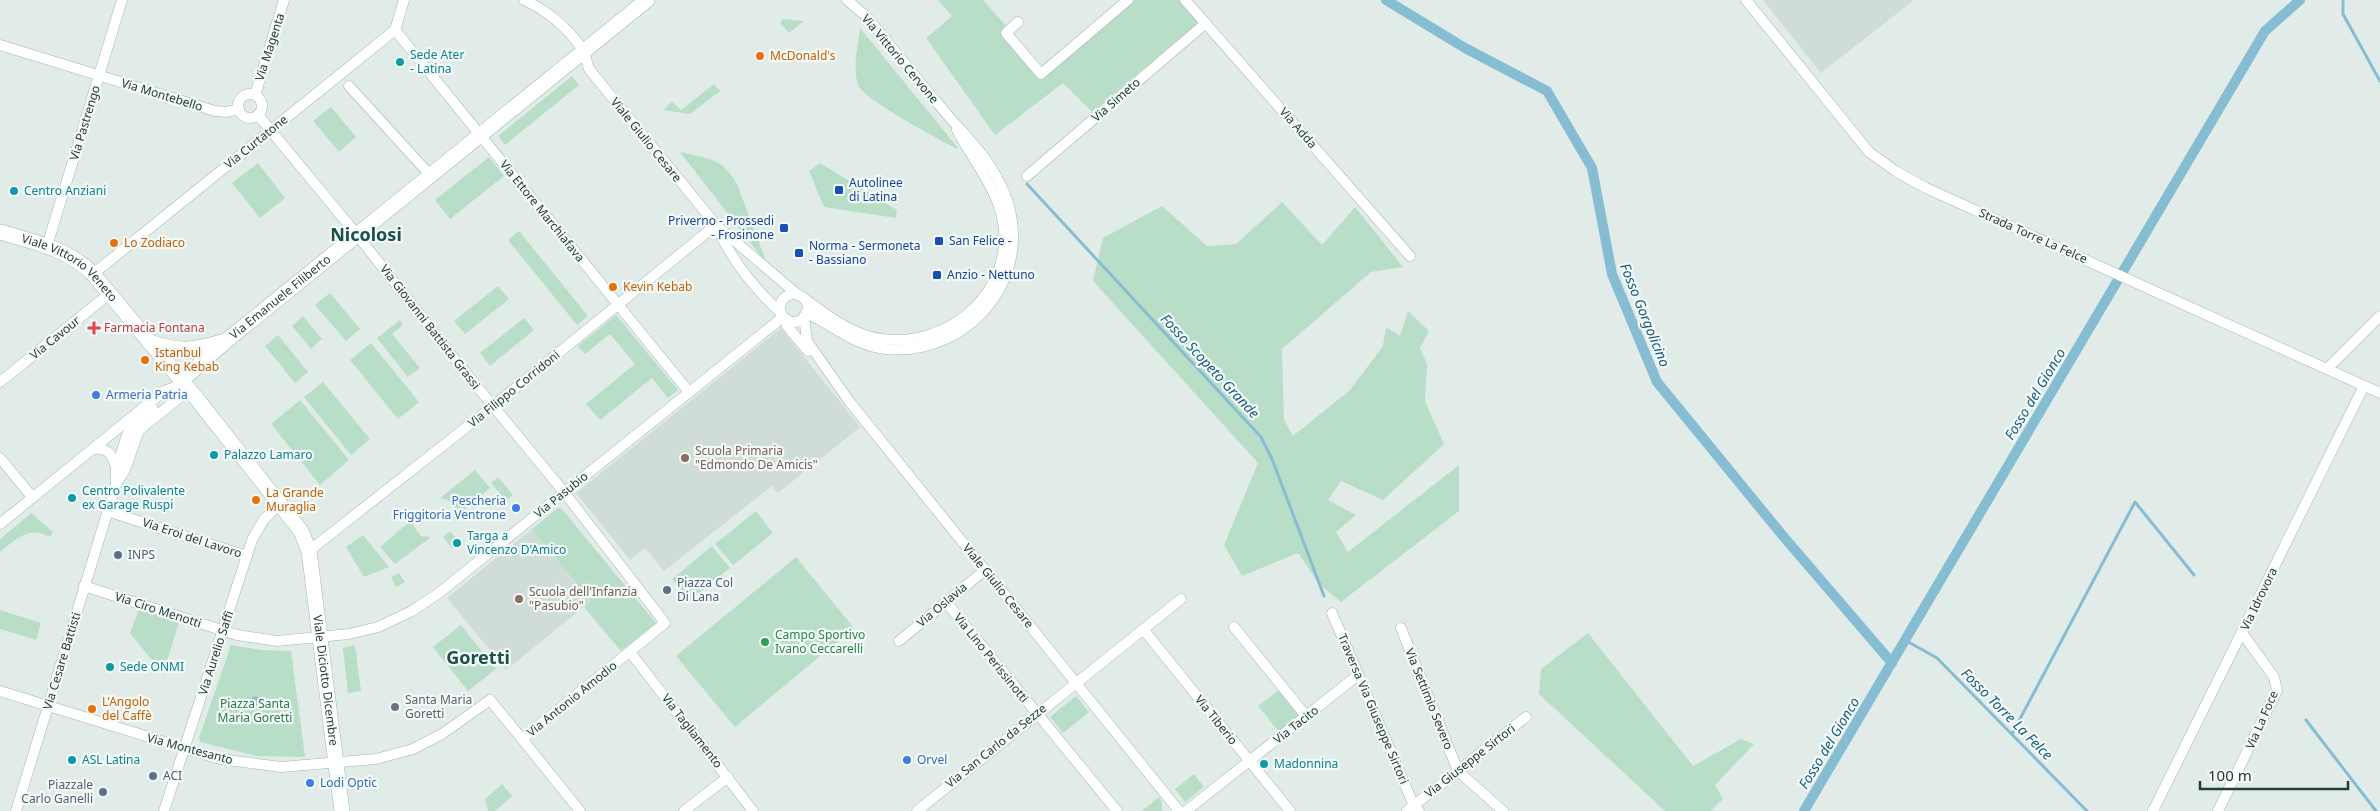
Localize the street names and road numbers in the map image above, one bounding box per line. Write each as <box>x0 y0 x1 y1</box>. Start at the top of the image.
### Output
street label: Via Vittorio Cervone <box>858 10 943 107</box>
street label: Via Magenta <box>251 11 288 83</box>
street label: Via Montebello <box>119 74 205 115</box>
street label: Via Simeto <box>1088 74 1144 126</box>
street label: Via Pastrengo <box>65 83 104 163</box>
street label: Viale Giulio Cesare <box>607 94 686 186</box>
street label: Via Adda <box>1276 103 1321 152</box>
street label: Via Curtatone <box>220 111 291 172</box>
street label: Via Ettore Marchiafava <box>496 156 589 265</box>
street label: Strada Torre La Felce <box>1976 204 2090 267</box>
street label: Viale Vittorio Veneto <box>20 230 122 305</box>
street label: Via Emanuele Filiberto <box>226 250 334 343</box>
street label: Via Giovanni Battista Grassi <box>376 261 484 393</box>
street label: Via Cavour <box>26 312 83 363</box>
street label: Via Filippo Corridoni <box>464 346 563 431</box>
street label: Via Pasubio <box>530 468 591 522</box>
street label: Via Eroi del Lavoro <box>140 513 244 562</box>
street label: Viale Giulio Cesare <box>959 540 1038 632</box>
street label: Via Idrovora <box>2236 564 2281 633</box>
street label: Via Oslavia <box>913 578 971 631</box>
street label: Via Ciro Menotti <box>113 588 204 632</box>
street label: Via Aurelio Saffi <box>194 608 237 697</box>
street label: Via Lino Perissinotti <box>950 609 1033 706</box>
street label: Via Cesare Battisti <box>39 610 84 712</box>
street label: Viale Diciotto Dicembre <box>309 614 343 747</box>
street label: Traversa Via Giuseppe Sirtori <box>1334 631 1413 787</box>
street label: Via Settimio Severo <box>1401 646 1458 752</box>
street label: Via Antonio Amodio <box>523 657 620 740</box>
street label: Via La Foce <box>2241 688 2282 752</box>
street label: Via Tagliamento <box>658 690 727 771</box>
street label: Via Tiberio <box>1191 691 1242 748</box>
street label: Via San Carlo da Sezze <box>942 699 1050 792</box>
street label: Via Tacito <box>1270 702 1322 748</box>
street label: Via Giuseppe Sirtori <box>1421 720 1519 801</box>
street label: Via Montesanto <box>145 729 235 768</box>

